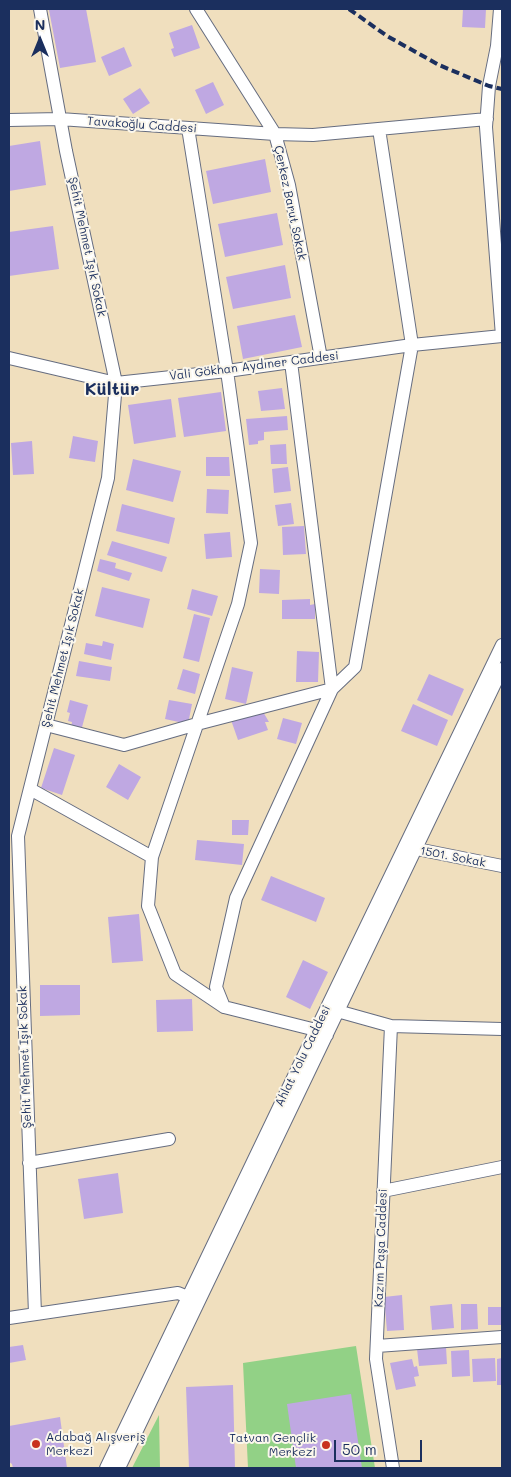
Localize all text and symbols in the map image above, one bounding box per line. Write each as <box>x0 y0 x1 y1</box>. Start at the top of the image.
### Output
north arrow <box>15 15 65 65</box>
text: N <box>35 15 45 34</box>
street label: Tavakoğlu Caddesi <box>87 114 197 136</box>
street label: Çerkez Barut Sokak <box>271 144 309 262</box>
street label: Şehit Mehmet Işık Sokak <box>65 176 109 318</box>
street label: Vali Gökhan Aydıner Caddesi <box>168 348 340 384</box>
district label: Kültür <box>85 378 139 400</box>
street label: Şehit Mehmet Işık Sokak <box>39 587 87 729</box>
street label: 1501. Sokak <box>419 844 487 870</box>
street label: Şehit Mehmet Işık Sokak <box>15 985 35 1129</box>
street label: Ahlat Yolu Caddesi <box>272 1003 334 1109</box>
street label: Kazım Paşa Caddesi <box>372 1188 390 1308</box>
place label: Adabağ Alışveriş Merkezi <box>46 1430 146 1458</box>
scale bar <box>336 1430 424 1462</box>
place label: Tatvan Gençlik Merkezi <box>229 1431 316 1459</box>
marker: Adabağ Alışveriş Merkezi <box>30 1438 42 1450</box>
marker: Tatvan Gençlik Merkezi <box>320 1439 332 1451</box>
text: 50 m <box>342 1439 377 1459</box>

